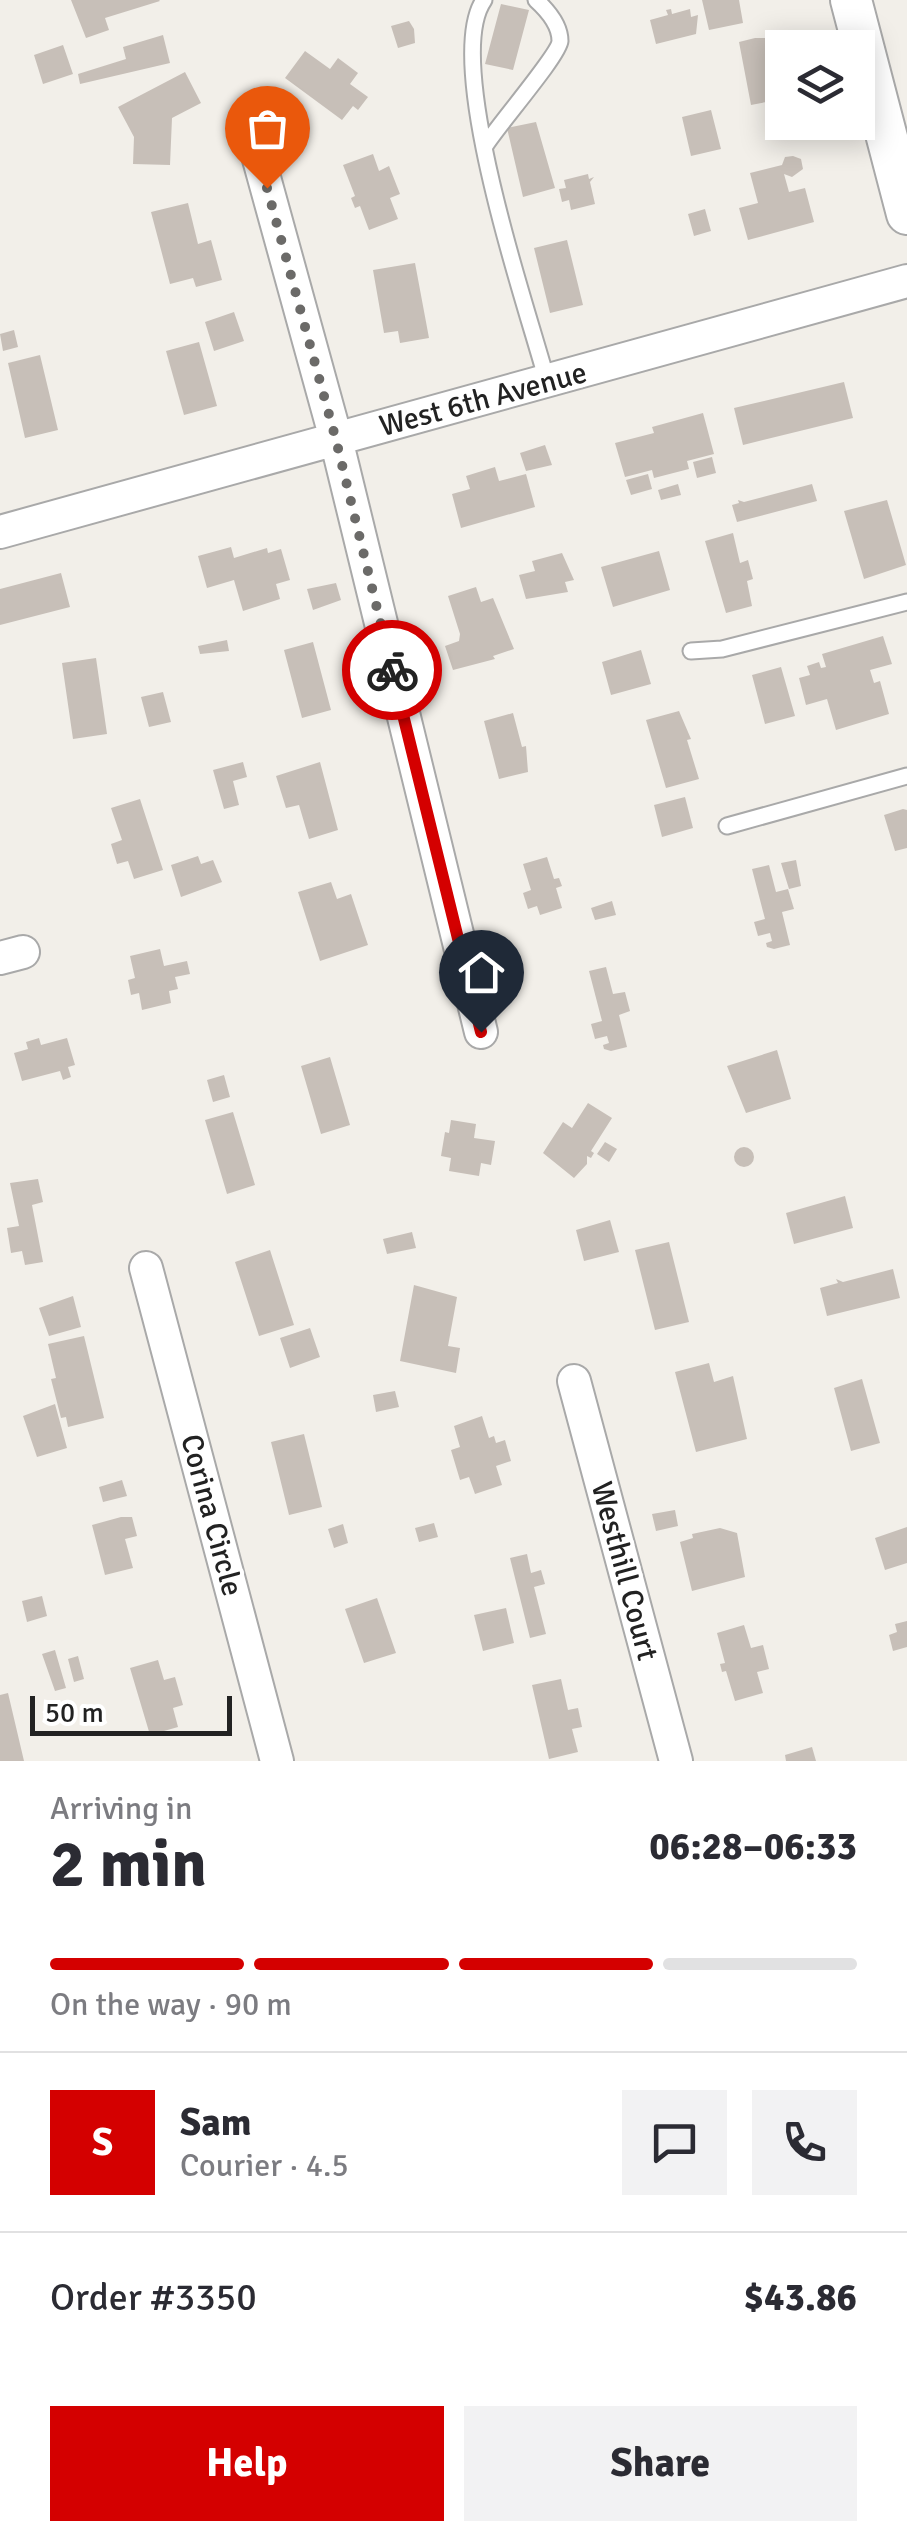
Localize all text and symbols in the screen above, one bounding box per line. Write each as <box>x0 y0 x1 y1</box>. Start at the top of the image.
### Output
map controls <box>765 30 875 140</box>
button: layers <box>765 30 875 140</box>
pin <box>225 86 310 189</box>
icon: bag <box>240 101 295 156</box>
street label: West 6th Avenue <box>375 354 591 445</box>
courier <box>342 620 442 720</box>
icon: bike <box>365 643 420 698</box>
pin <box>439 930 524 1033</box>
icon: home <box>454 945 509 1000</box>
street label: Corina Circle <box>172 1430 251 1600</box>
street label: Westhill Court <box>583 1478 666 1664</box>
scale bar <box>30 1691 232 1736</box>
text: 50 m <box>45 1696 104 1730</box>
text: Arriving in <box>50 1789 192 1828</box>
text: 06:28–06:33 <box>649 1823 857 1870</box>
text: 2 min <box>50 1825 207 1905</box>
text: On the way · 90 m <box>50 1985 292 2024</box>
button: chat <box>622 2090 727 2195</box>
button: phone <box>752 2090 857 2195</box>
text: Sam <box>180 2099 251 2146</box>
text: S <box>92 2119 113 2166</box>
text: Courier · 4.5 <box>180 2146 349 2185</box>
text: Order #3350 <box>50 2274 257 2321</box>
text: $43.86 <box>744 2274 857 2321</box>
button: Help <box>50 2406 444 2521</box>
button: Share <box>464 2406 857 2521</box>

